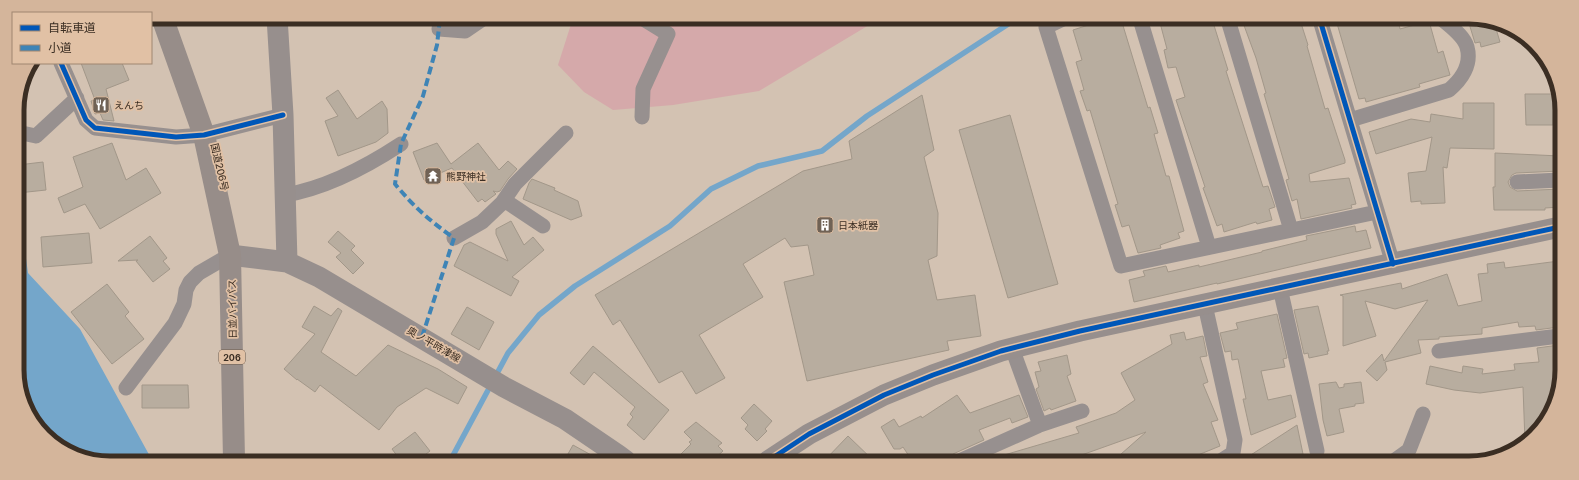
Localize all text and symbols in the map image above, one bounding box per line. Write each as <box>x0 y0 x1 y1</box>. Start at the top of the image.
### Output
legend <box>12 12 152 64</box>
text: 自転車道 <box>48 20 96 35</box>
text: 小道 <box>48 40 72 55</box>
restaurant icon: えんち <box>91 95 111 115</box>
place label: えんち <box>114 99 144 111</box>
street label: 国道206号 <box>209 142 231 192</box>
temple icon: 熊野神社 <box>423 166 443 186</box>
place label: 熊野神社 <box>446 170 486 182</box>
building icon: 日本紙器 <box>815 215 835 235</box>
place label: 日本紙器 <box>838 219 878 231</box>
street label: 日並バイパス <box>225 279 239 339</box>
street label: 奥ノ平時津線 <box>405 324 463 364</box>
road number: 206 <box>219 350 245 364</box>

